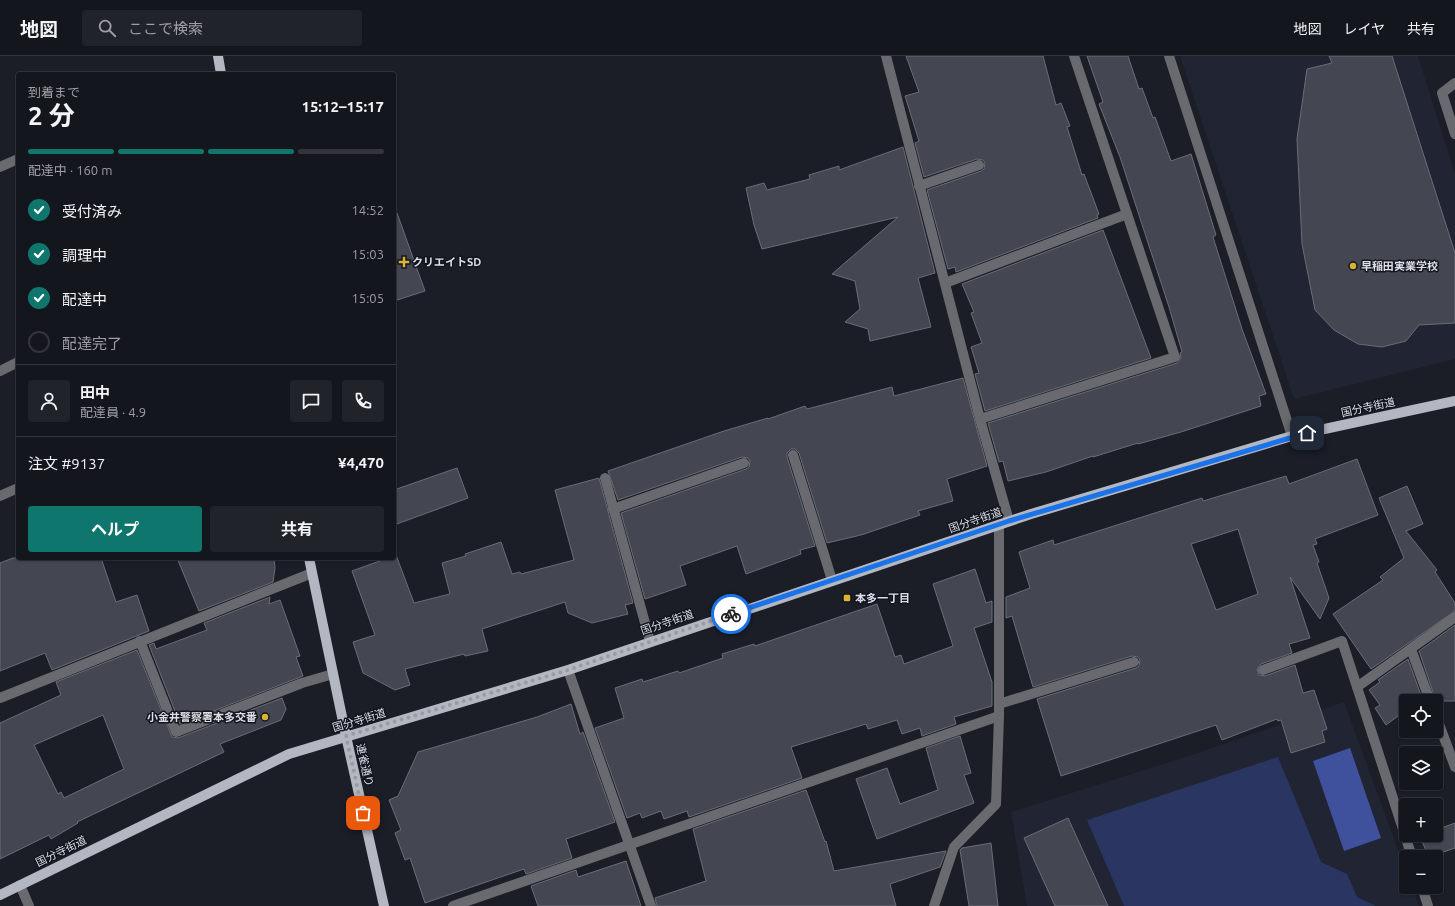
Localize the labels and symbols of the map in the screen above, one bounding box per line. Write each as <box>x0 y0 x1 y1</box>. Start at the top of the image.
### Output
place label: クリエイトSD <box>412 256 481 268</box>
marker: クリエイトSD <box>399 257 409 267</box>
place label: 早稲田実業学校 <box>1361 260 1438 272</box>
marker: 早稲田実業学校 <box>1348 261 1358 271</box>
street label: 国分寺街道 <box>1340 395 1396 419</box>
pin <box>1290 416 1324 450</box>
street label: 国分寺街道 <box>947 505 1003 535</box>
place label: 本多一丁目 <box>855 592 910 604</box>
marker: 本多一丁目 <box>842 593 852 603</box>
courier <box>711 594 751 634</box>
street label: 国分寺街道 <box>639 607 695 637</box>
street label: 国分寺街道 <box>331 706 387 734</box>
place label: 小金井警察署本多交番 <box>147 711 257 723</box>
marker: 小金井警察署本多交番 <box>260 712 270 722</box>
street label: 連雀通り <box>354 742 376 788</box>
pin <box>346 796 380 830</box>
street label: 国分寺街道 <box>34 834 88 868</box>

